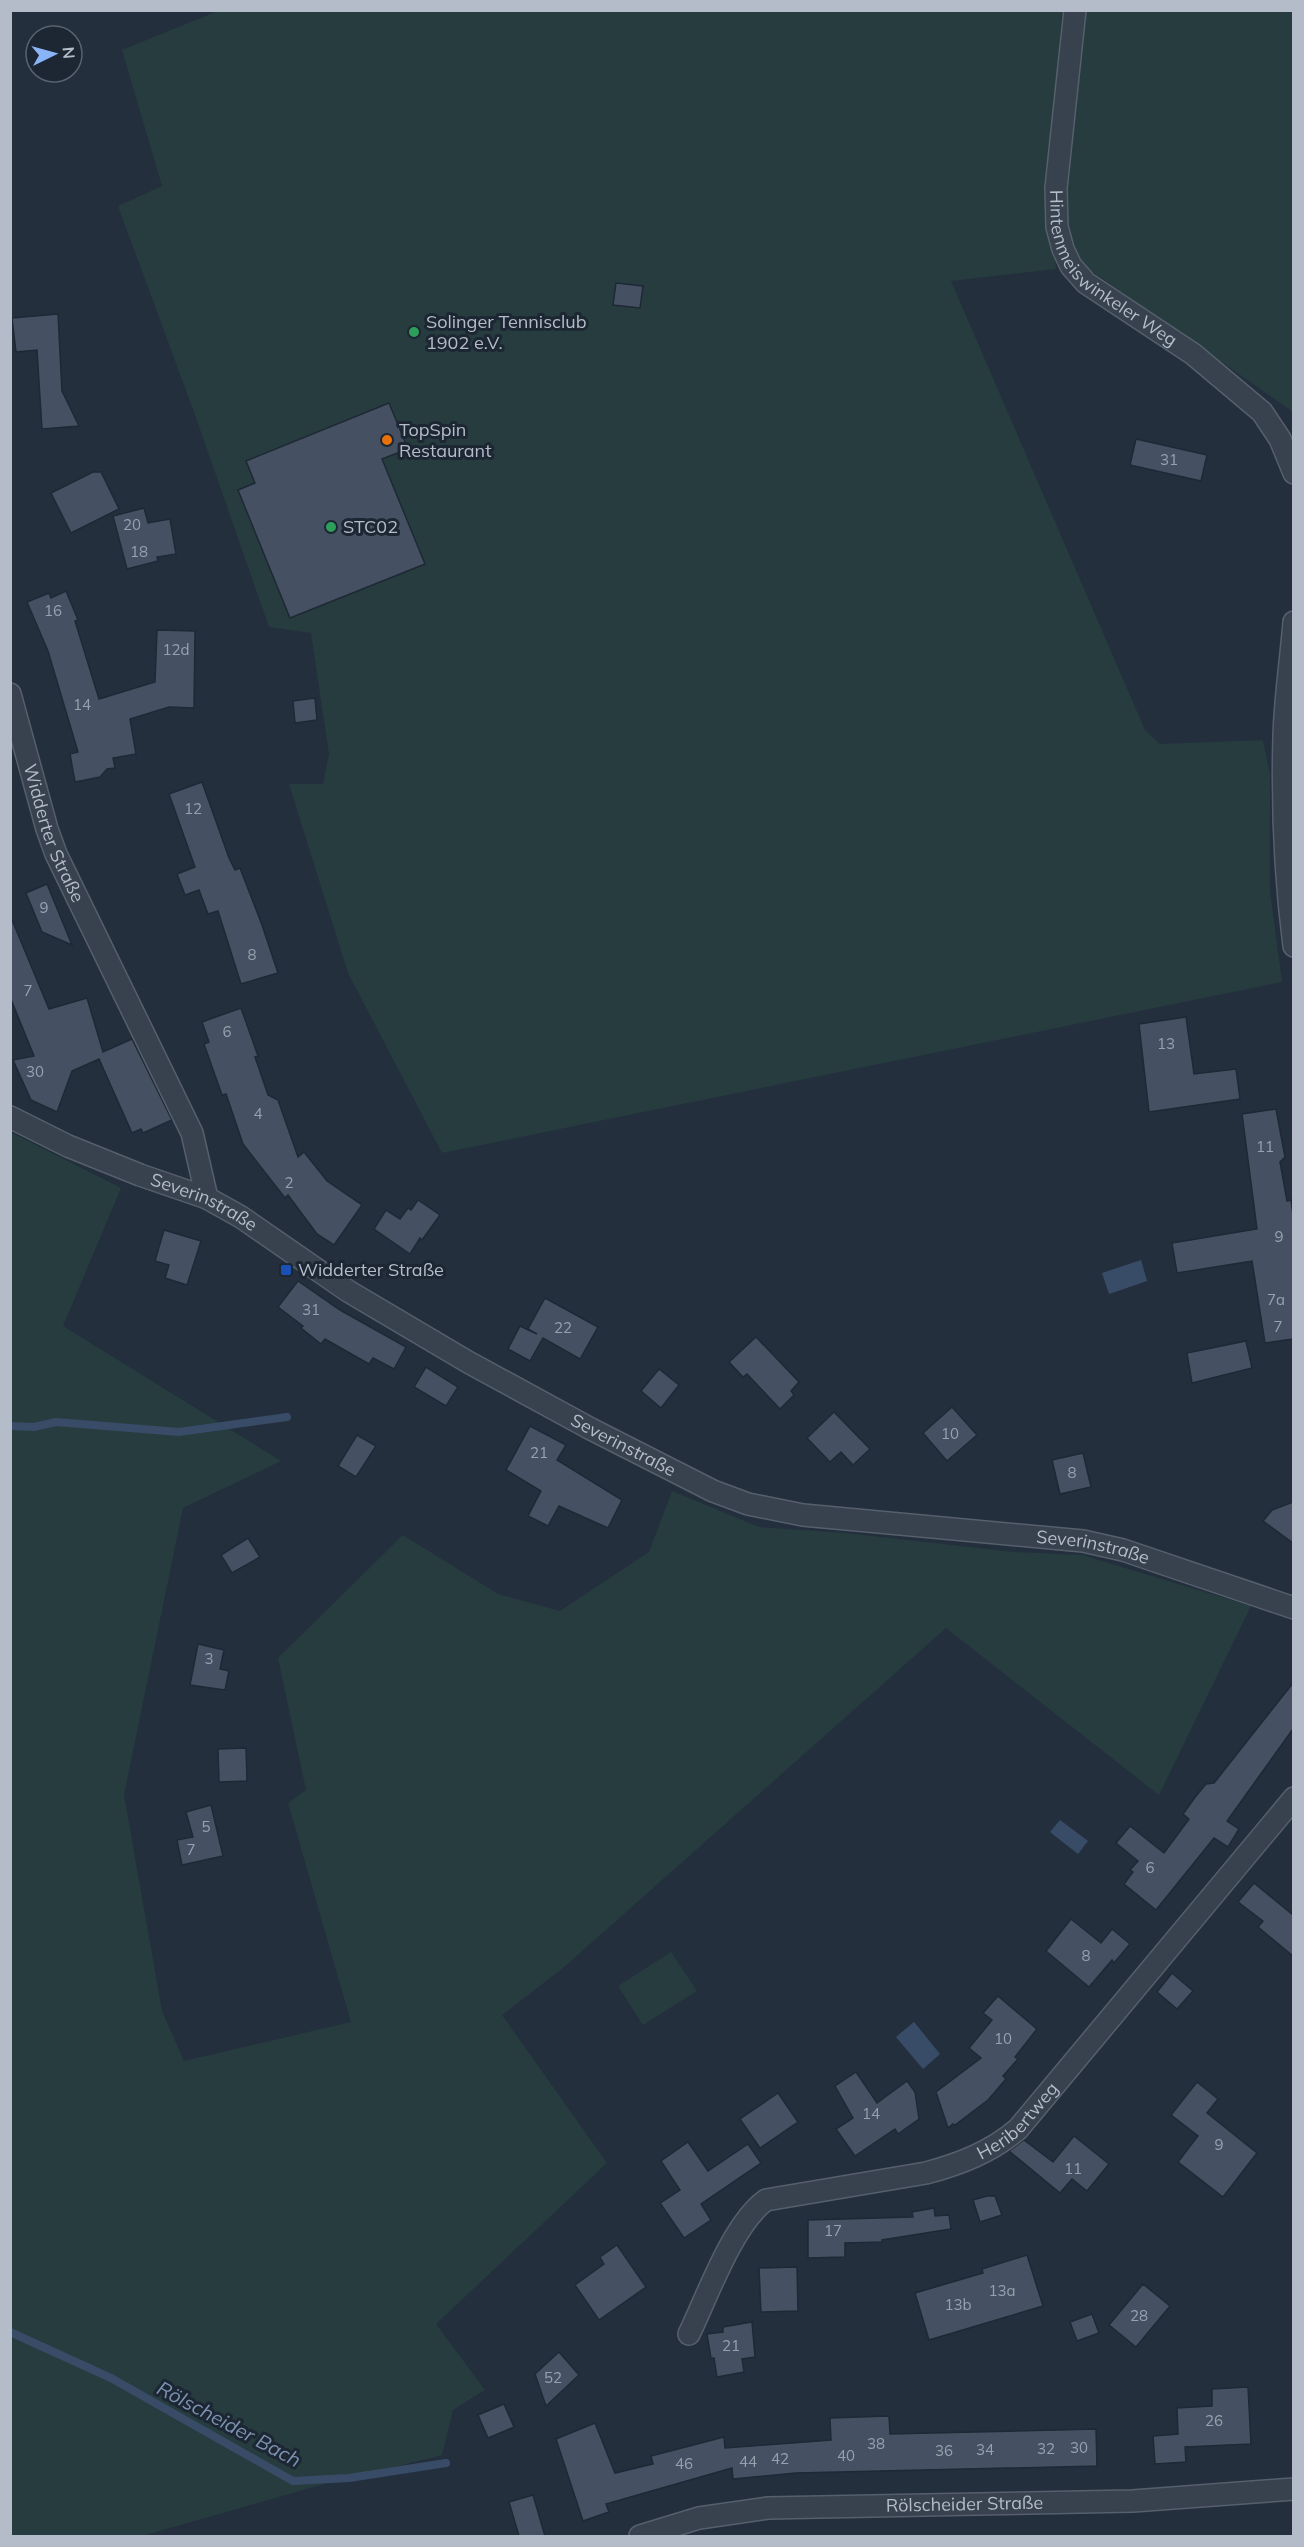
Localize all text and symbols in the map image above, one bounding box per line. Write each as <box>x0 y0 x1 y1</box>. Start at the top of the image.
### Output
north arrow <box>24 24 84 84</box>
text: N <box>58 46 79 60</box>
street label: Hintenmeiswinkeler Weg <box>1045 190 1182 351</box>
place label: Solinger Tennisclub 1902 e.V. <box>426 310 586 354</box>
marker: Solinger Tennisclub 1902 e.V. <box>407 325 421 339</box>
place label: TopSpin Restaurant <box>399 418 491 462</box>
marker: TopSpin Restaurant <box>380 433 394 447</box>
house number: 31 <box>1160 450 1178 469</box>
house number: 20 <box>123 515 141 534</box>
place label: STC02 <box>343 515 398 538</box>
marker: STC02 <box>324 520 338 534</box>
house number: 18 <box>130 542 148 561</box>
house number: 16 <box>44 601 62 620</box>
house number: 12d <box>162 640 190 659</box>
house number: 14 <box>73 695 91 714</box>
street label: Widderter Straße <box>19 761 90 906</box>
house number: 12 <box>184 799 202 818</box>
house number: 9 <box>39 898 49 917</box>
house number: 8 <box>247 945 257 964</box>
house number: 7 <box>23 981 33 1000</box>
house number: 6 <box>222 1022 232 1041</box>
house number: 13 <box>1157 1034 1175 1053</box>
house number: 30 <box>26 1062 44 1081</box>
house number: 4 <box>253 1104 263 1123</box>
house number: 11 <box>1256 1137 1274 1156</box>
street label: Severinstraße <box>148 1168 262 1236</box>
house number: 2 <box>284 1173 294 1192</box>
house number: 9 <box>1274 1227 1284 1246</box>
place label: Widderter Straße <box>298 1258 444 1281</box>
marker: Widderter Straße <box>279 1263 293 1277</box>
house number: 7a <box>1267 1290 1285 1309</box>
house number: 31 <box>302 1300 320 1319</box>
house number: 7 <box>1273 1317 1283 1336</box>
house number: 22 <box>554 1318 572 1337</box>
street label: Severinstraße <box>567 1408 680 1481</box>
house number: 10 <box>941 1424 959 1443</box>
house number: 21 <box>530 1443 548 1462</box>
house number: 8 <box>1067 1463 1077 1482</box>
street label: Severinstraße <box>1035 1525 1153 1569</box>
house number: 3 <box>204 1649 214 1668</box>
house number: 5 <box>201 1817 211 1836</box>
house number: 7 <box>186 1840 196 1859</box>
house number: 6 <box>1145 1858 1155 1877</box>
house number: 8 <box>1081 1946 1091 1965</box>
house number: 10 <box>994 2029 1012 2048</box>
street label: Heribertweg <box>973 2077 1063 2164</box>
house number: 14 <box>862 2104 880 2123</box>
house number: 9 <box>1214 2135 1224 2154</box>
house number: 11 <box>1064 2159 1082 2178</box>
house number: 17 <box>824 2221 842 2240</box>
house number: 13a <box>988 2281 1016 2300</box>
house number: 13b <box>944 2295 972 2314</box>
house number: 28 <box>1130 2306 1148 2325</box>
house number: 21 <box>722 2336 740 2355</box>
house number: 52 <box>544 2368 562 2387</box>
water label: Rölscheider Bach <box>153 2375 306 2472</box>
house number: 26 <box>1205 2411 1223 2430</box>
house number: 38 <box>867 2434 885 2453</box>
house number: 30 <box>1070 2438 1088 2457</box>
house number: 32 <box>1037 2439 1055 2458</box>
house number: 34 <box>976 2440 994 2459</box>
house number: 36 <box>935 2441 953 2460</box>
house number: 40 <box>837 2446 855 2465</box>
house number: 42 <box>771 2449 789 2468</box>
house number: 44 <box>739 2452 757 2471</box>
house number: 46 <box>675 2454 693 2473</box>
street label: Rölscheider Straße <box>886 2491 1043 2517</box>

